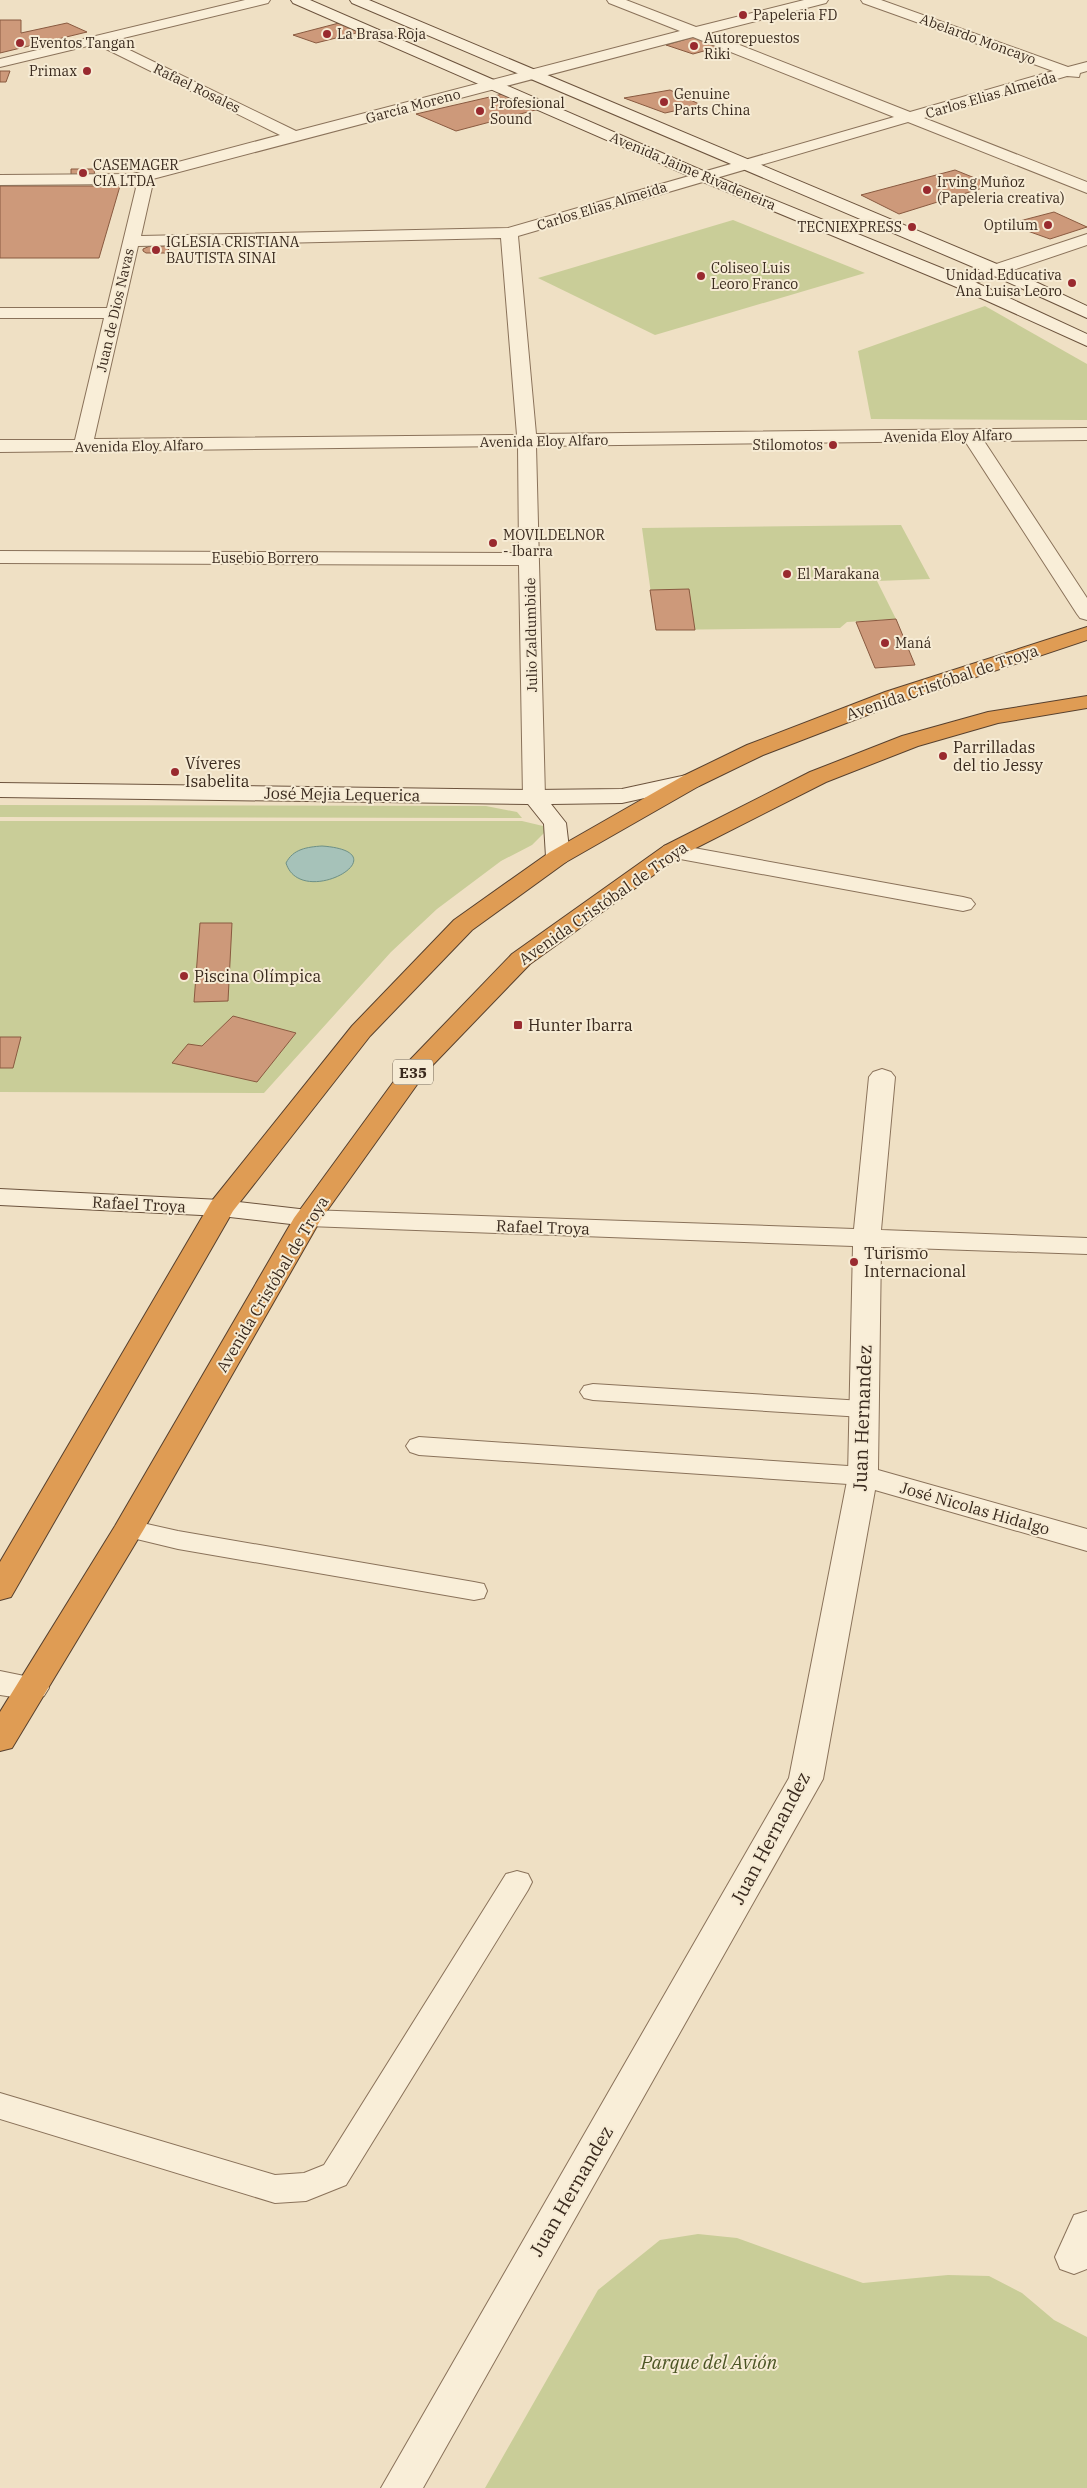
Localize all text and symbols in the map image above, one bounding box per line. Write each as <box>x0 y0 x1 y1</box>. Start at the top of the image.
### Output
place label: Papeleria FD <box>753 6 837 24</box>
marker: Papeleria FD <box>737 9 749 21</box>
street label: Abelardo Moncayo <box>917 10 1039 68</box>
place label: La Brasa Roja <box>337 25 426 43</box>
marker: La Brasa Roja <box>321 28 333 40</box>
place label: Autorepuestos Riki <box>704 29 800 63</box>
place label: Eventos Tangan <box>30 34 135 52</box>
marker: Eventos Tangan <box>14 37 26 49</box>
marker: Autorepuestos Riki <box>688 40 700 52</box>
street label: Rafael Rosales <box>151 59 244 117</box>
place label: Primax <box>29 62 77 80</box>
marker: Primax <box>81 65 93 77</box>
street label: Carlos Elias Almeida <box>923 68 1059 122</box>
street label: García Moreno <box>364 85 462 127</box>
place label: Genuine Parts China <box>674 85 751 119</box>
place label: Profesional Sound <box>490 94 565 128</box>
marker: Genuine Parts China <box>658 96 670 108</box>
marker: Profesional Sound <box>474 105 486 117</box>
street label: Avenida Jaime Rivadeneira <box>607 128 779 214</box>
place label: CASEMAGER CIA LTDA <box>93 156 179 190</box>
marker: CASEMAGER CIA LTDA <box>77 167 89 179</box>
place label: Irving Muñoz (Papeleria creativa) <box>937 173 1065 207</box>
street label: Carlos Elias Almeida <box>535 178 670 234</box>
marker: Irving Muñoz (Papeleria creativa) <box>921 184 933 196</box>
place label: Optilum <box>984 216 1038 234</box>
place label: TECNIEXPRESS <box>797 218 902 236</box>
marker: Optilum <box>1042 219 1054 231</box>
marker: TECNIEXPRESS <box>906 221 918 233</box>
place label: IGLESIA CRISTIANA BAUTISTA SINAI <box>166 233 300 267</box>
marker: IGLESIA CRISTIANA BAUTISTA SINAI <box>150 244 162 256</box>
street label: Juan de Dios Navas <box>92 246 138 374</box>
place label: Coliseo Luis Leoro Franco <box>711 259 798 293</box>
place label: Unidad Educativa Ana Luisa Leoro <box>945 266 1062 300</box>
marker: Coliseo Luis Leoro Franco <box>695 270 707 282</box>
marker: Unidad Educativa Ana Luisa Leoro <box>1066 277 1078 289</box>
street label: Avenida Eloy Alfaro <box>883 426 1013 446</box>
street label: Avenida Eloy Alfaro <box>479 431 609 451</box>
street label: Avenida Eloy Alfaro <box>74 436 204 456</box>
place label: Stilomotos <box>752 436 823 454</box>
marker: Stilomotos <box>827 439 839 451</box>
place label: MOVILDELNOR - Ibarra <box>503 526 605 560</box>
marker: MOVILDELNOR - Ibarra <box>487 537 499 549</box>
street label: Eusebio Borrero <box>211 549 319 567</box>
place label: El Marakana <box>797 565 880 583</box>
marker: El Marakana <box>781 568 793 580</box>
street label: Julio Zaldumbide <box>521 577 541 693</box>
place label: Maná <box>895 634 932 652</box>
marker: Maná <box>879 637 891 649</box>
street label: Avenida Cristóbal de Troya <box>843 640 1041 724</box>
place label: Parrilladas del tio Jessy <box>953 737 1043 775</box>
marker: Parrilladas del tio Jessy <box>937 750 949 762</box>
place label: Víveres Isabelita <box>185 753 250 791</box>
marker: Víveres Isabelita <box>169 766 181 778</box>
street label: José Mejia Lequerica <box>264 783 421 805</box>
street label: Avenida Cristóbal de Troya <box>515 837 692 969</box>
place label: Piscina Olímpica <box>194 966 321 986</box>
marker: Piscina Olímpica <box>178 970 190 982</box>
place label: Hunter Ibarra <box>528 1015 633 1035</box>
marker: Hunter Ibarra <box>512 1019 524 1031</box>
road number: E35 <box>393 1060 433 1084</box>
street label: Rafael Troya <box>92 1192 187 1216</box>
street label: Avenida Cristóbal de Troya <box>211 1192 333 1376</box>
street label: Rafael Troya <box>496 1215 591 1239</box>
place label: Turismo Internacional <box>864 1243 966 1281</box>
marker: Turismo Internacional <box>848 1256 860 1268</box>
street label: Juan Hernandez <box>847 1344 877 1492</box>
street label: José Nicolas Hidalgo <box>898 1477 1052 1539</box>
street label: Juan Hernandez <box>725 1768 815 1908</box>
street label: Juan Hernandez <box>524 2121 618 2261</box>
park label: Parque del Avión <box>640 2350 778 2374</box>

